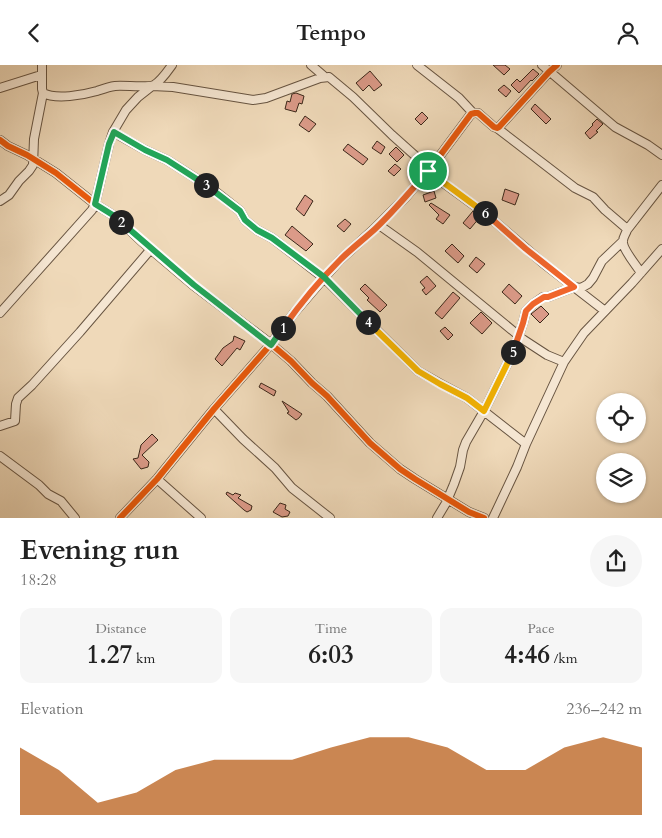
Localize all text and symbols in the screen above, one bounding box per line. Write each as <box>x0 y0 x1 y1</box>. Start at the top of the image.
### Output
text: Tempo <box>296 18 366 48</box>
icon: back <box>20 19 48 47</box>
icon: person <box>614 19 642 47</box>
pin <box>407 150 449 192</box>
icon: arrive <box>414 157 442 185</box>
pin: 3 <box>194 173 218 197</box>
text: 3 <box>203 176 210 195</box>
pin: 6 <box>472 201 498 225</box>
text: 6 <box>482 204 489 223</box>
pin: 2 <box>108 209 134 235</box>
text: 2 <box>118 213 125 232</box>
pin: 4 <box>356 309 380 335</box>
text: 4 <box>365 313 372 332</box>
pin: 1 <box>270 315 296 341</box>
text: 1 <box>280 319 287 338</box>
pin: 5 <box>500 339 526 365</box>
text: 5 <box>510 343 517 362</box>
map controls <box>596 393 646 503</box>
button: locate <box>596 393 646 443</box>
button: layers <box>596 453 646 503</box>
text: Evening run <box>20 531 179 569</box>
button: share <box>590 535 642 587</box>
text: 18:28 <box>20 569 57 591</box>
text: Distance <box>95 619 147 638</box>
text: Time <box>315 619 347 638</box>
text: Pace <box>527 619 555 638</box>
text: 1.27 <box>87 638 132 672</box>
text: 6:03 <box>308 638 354 672</box>
text: 4:46 <box>504 638 550 672</box>
text: km <box>132 649 155 668</box>
text: /km <box>550 649 578 668</box>
text: Elevation <box>20 698 84 720</box>
text: 236–242 m <box>566 698 642 720</box>

